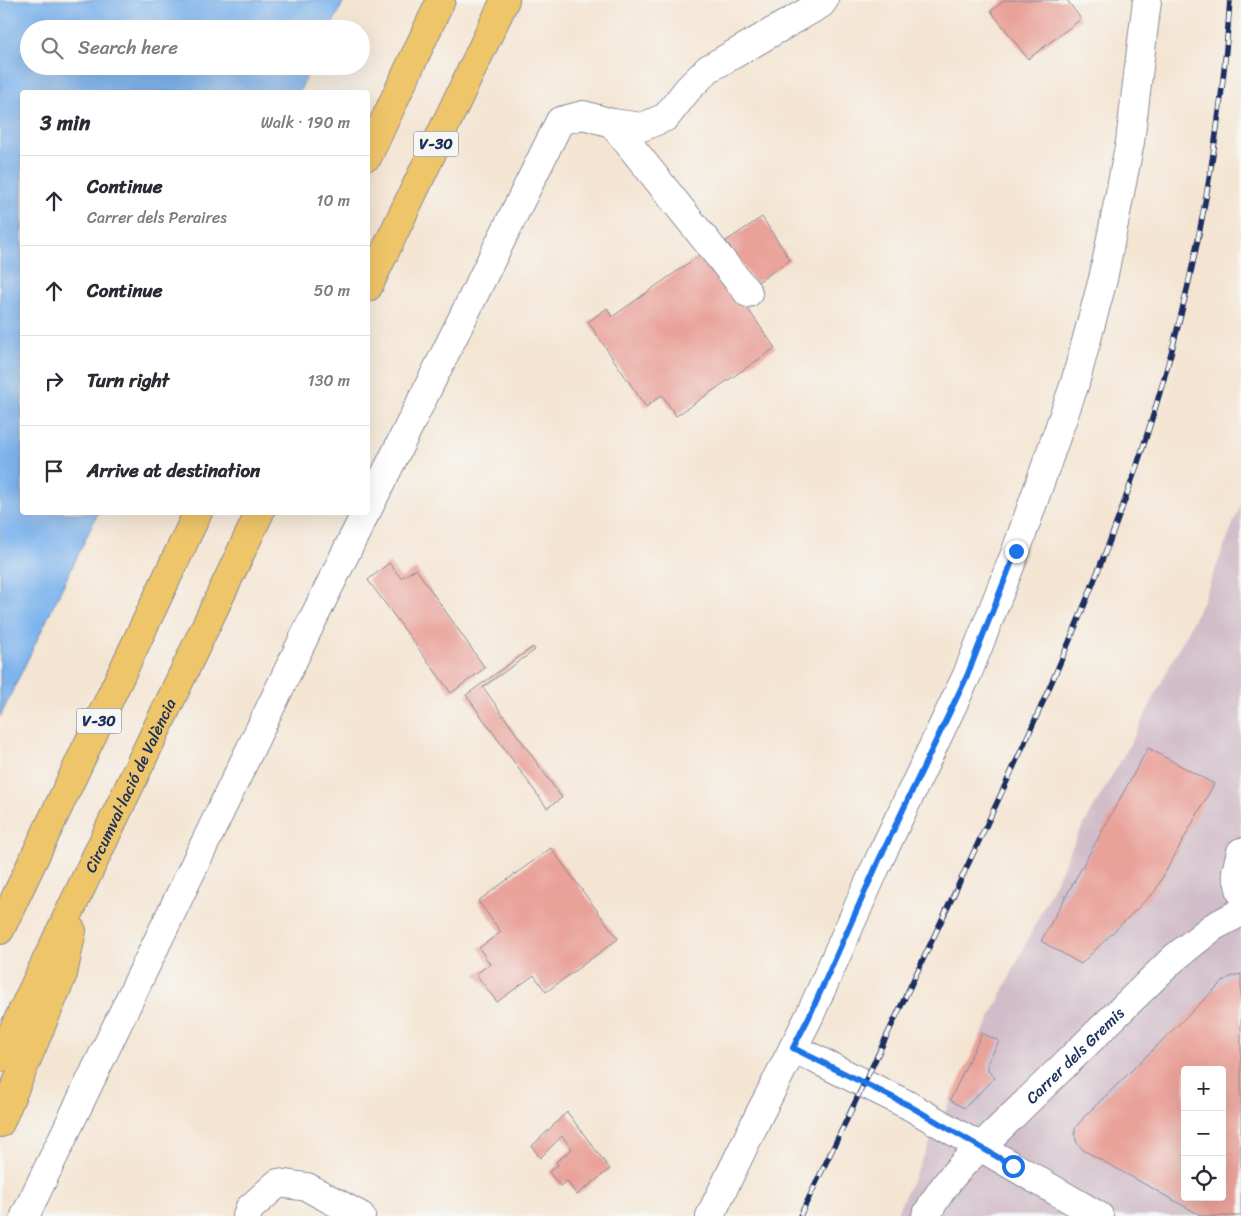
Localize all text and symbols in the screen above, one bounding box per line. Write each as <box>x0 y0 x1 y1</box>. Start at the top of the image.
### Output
search box <box>20 20 370 75</box>
text: Search here <box>78 31 178 64</box>
icon: search <box>38 34 66 62</box>
text: 3 min <box>40 104 90 142</box>
text: Walk · 190 m <box>261 108 350 137</box>
road number: V-30 <box>414 132 458 156</box>
text: Continue <box>87 170 163 203</box>
text: 10 m <box>317 186 350 215</box>
icon: ahead <box>40 187 68 215</box>
text: Carrer dels Peraires <box>87 203 227 232</box>
text: Continue <box>87 274 163 307</box>
text: 50 m <box>314 276 350 305</box>
icon: ahead <box>40 277 68 305</box>
text: Turn right <box>87 364 169 397</box>
text: 130 m <box>308 366 350 395</box>
icon: right <box>40 367 68 395</box>
text: Arrive at destination <box>87 454 260 487</box>
icon: arrive <box>40 457 68 485</box>
route end <box>1005 540 1028 563</box>
street label: Circumval·lació de València <box>76 693 184 877</box>
road number: V-30 <box>76 708 122 734</box>
street label: Carrer dels Gremis <box>1018 999 1131 1111</box>
map controls <box>1181 1066 1226 1201</box>
button: + <box>1181 1066 1226 1111</box>
button: − <box>1181 1111 1226 1156</box>
route start <box>1002 1155 1025 1178</box>
button: locate <box>1181 1156 1226 1201</box>

